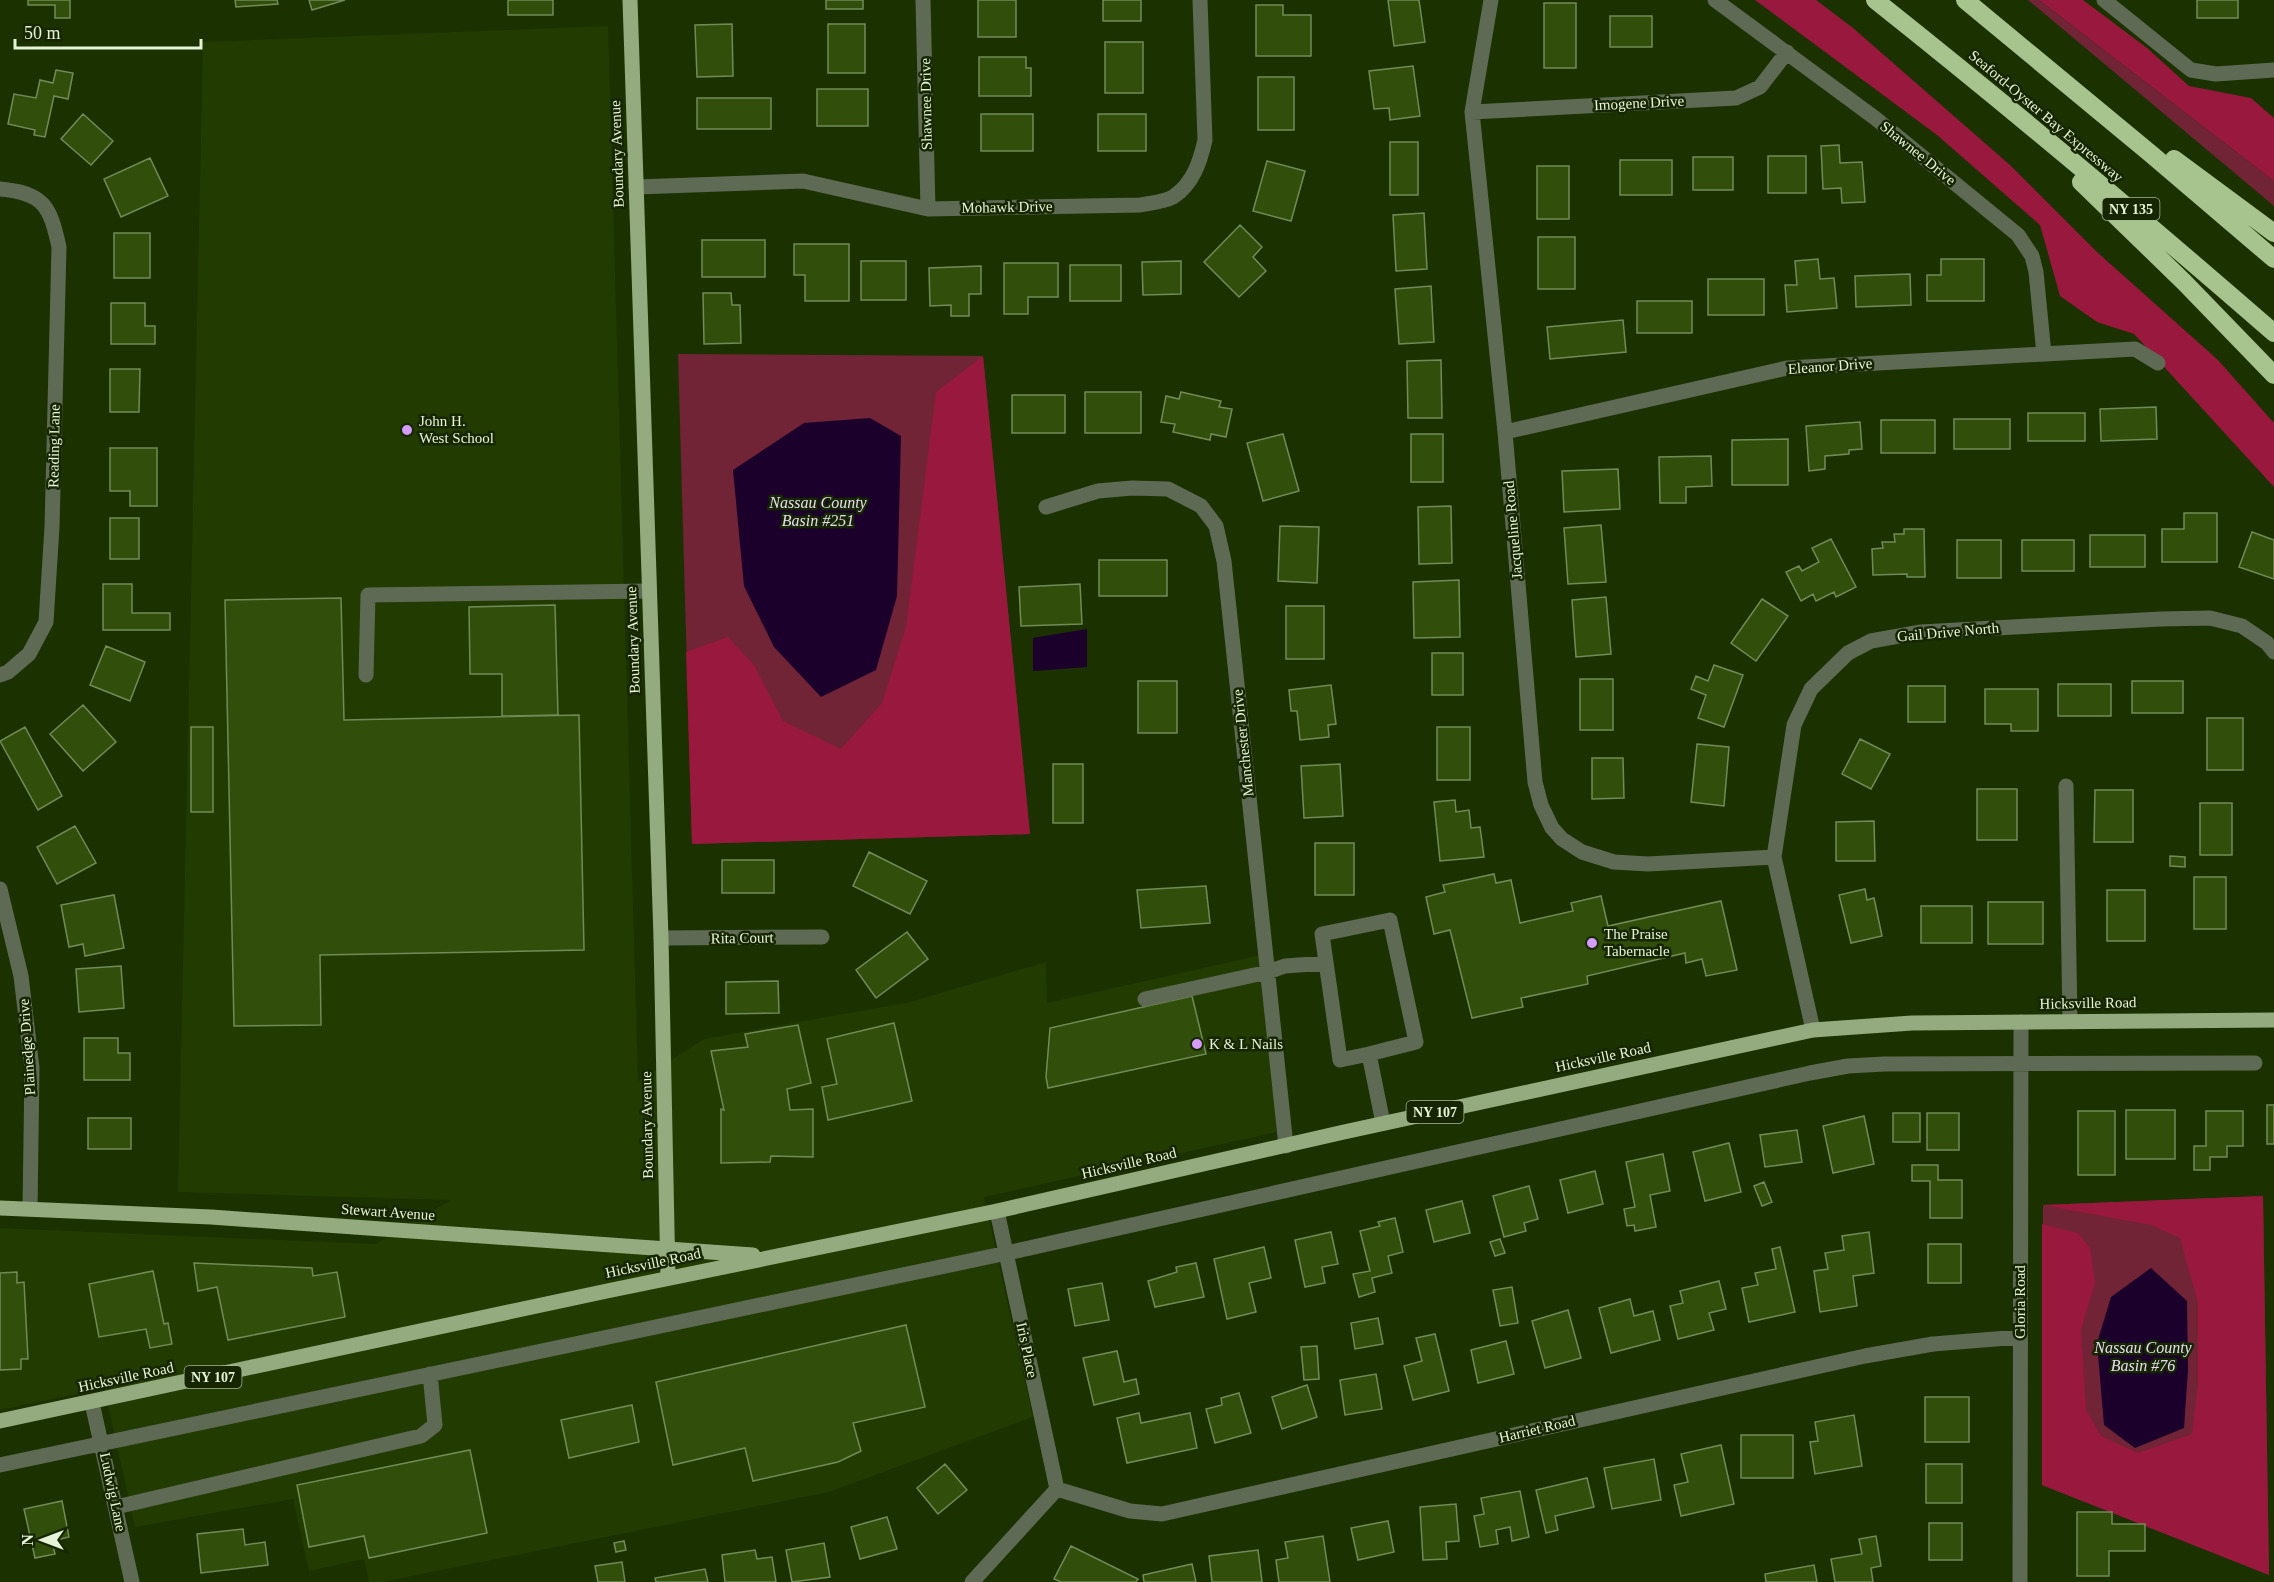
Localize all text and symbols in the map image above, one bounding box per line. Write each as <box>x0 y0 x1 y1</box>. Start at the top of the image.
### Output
scale bar <box>15 12 201 50</box>
text: 50 m <box>24 23 61 43</box>
street label: Seaford-Oyster Bay Expressway <box>1966 47 2127 185</box>
street label: Shawnee Drive <box>917 58 935 150</box>
street label: Imogene Drive <box>1593 93 1685 113</box>
street label: Boundary Avenue <box>607 100 627 208</box>
street label: Shawnee Drive <box>1877 118 1959 188</box>
street label: Mohawk Drive <box>961 198 1053 216</box>
road number: NY 135 <box>2102 198 2160 220</box>
street label: Eleanor Drive <box>1787 355 1873 377</box>
street label: Reading Lane <box>45 404 63 488</box>
place label: John H. West School <box>419 413 494 446</box>
marker: John H. West School <box>400 423 414 437</box>
street label: Jacqueline Road <box>1501 480 1525 580</box>
water label: Nassau County Basin #251 <box>768 494 868 529</box>
street label: Boundary Avenue <box>623 586 643 694</box>
street label: Gail Drive North <box>1896 620 2000 644</box>
street label: Manchester Drive <box>1229 688 1257 797</box>
place label: The Praise Tabernacle <box>1604 926 1670 959</box>
street label: Rita Court <box>710 929 774 947</box>
marker: The Praise Tabernacle <box>1585 936 1599 950</box>
street label: Hicksville Road <box>2039 994 2137 1012</box>
street label: Plainedge Drive <box>16 998 38 1096</box>
place label: K & L Nails <box>1209 1036 1283 1052</box>
marker: K & L Nails <box>1190 1037 1204 1051</box>
street label: Hicksville Road <box>1554 1039 1653 1075</box>
street label: Boundary Avenue <box>638 1071 656 1179</box>
road number: NY 107 <box>1406 1101 1464 1123</box>
street label: Hicksville Road <box>1080 1144 1179 1182</box>
street label: Stewart Avenue <box>340 1201 436 1223</box>
street label: Hicksville Road <box>604 1245 703 1281</box>
street label: Gloria Road <box>2012 1265 2028 1339</box>
street label: Iris Place <box>1013 1321 1041 1379</box>
water label: Nassau County Basin #76 <box>2093 1339 2193 1374</box>
street label: Hicksville Road <box>77 1359 176 1395</box>
road number: NY 107 <box>184 1366 242 1388</box>
street label: Harriet Road <box>1497 1412 1577 1446</box>
street label: Ludwig Lane <box>97 1451 129 1533</box>
north arrow <box>12 1510 72 1570</box>
text: N <box>19 1534 36 1546</box>

